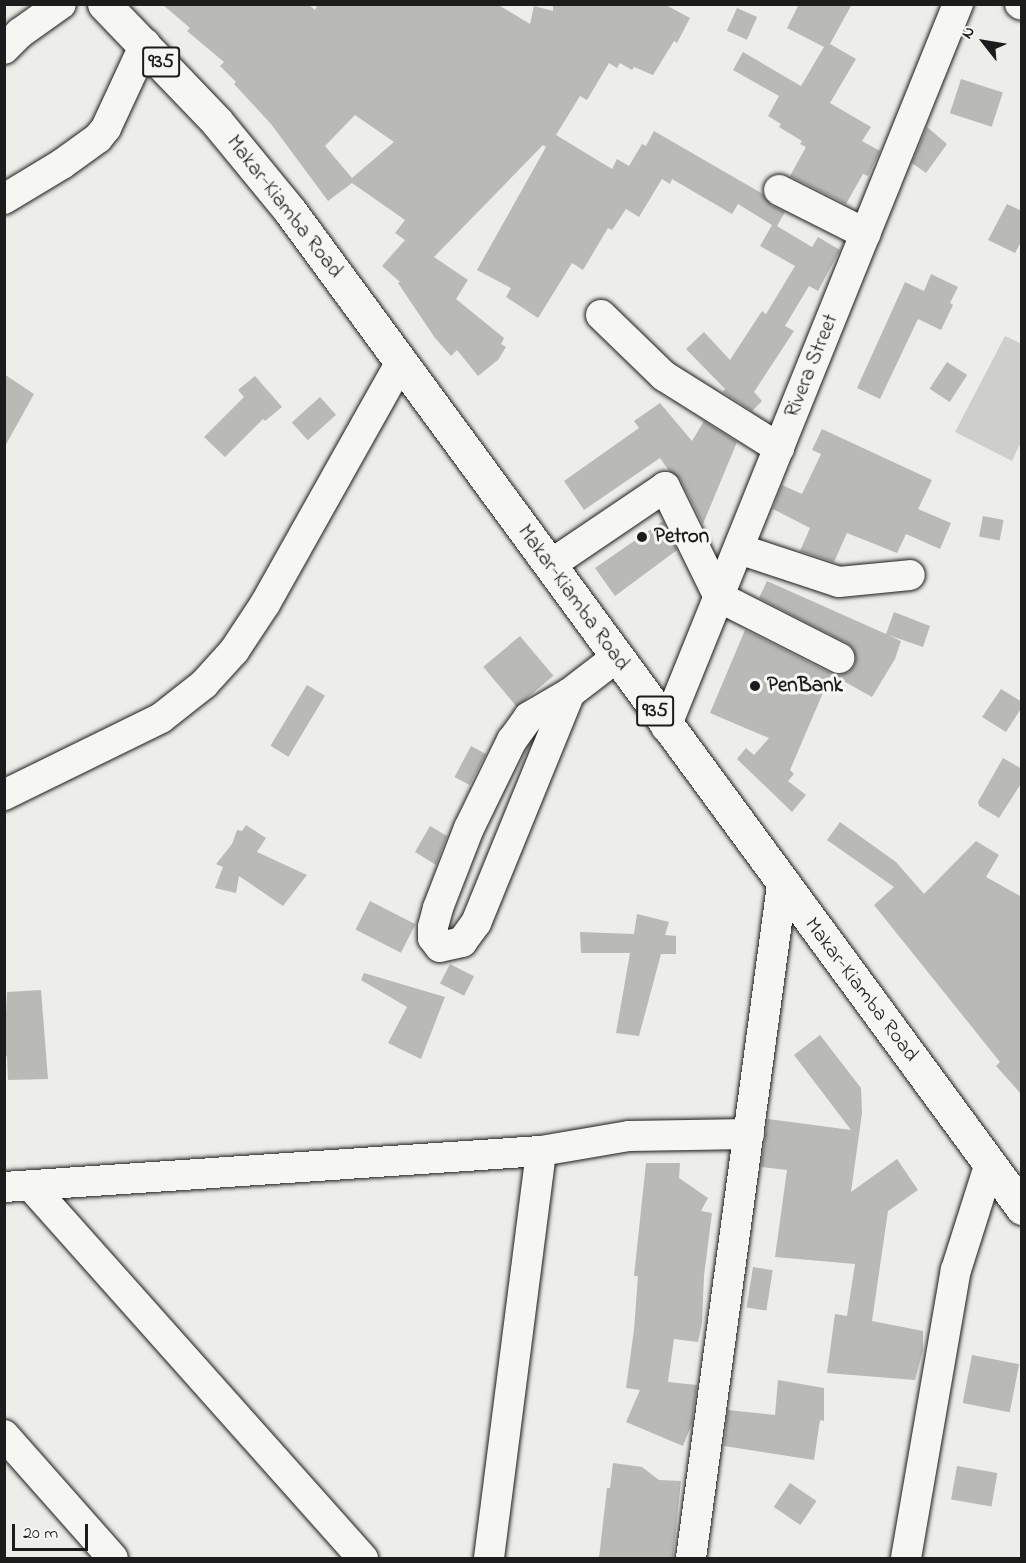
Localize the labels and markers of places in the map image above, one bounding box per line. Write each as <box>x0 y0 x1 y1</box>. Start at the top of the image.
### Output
place label: Petron <box>654 524 709 550</box>
marker: Petron <box>635 530 649 544</box>
place label: PenBank <box>767 673 843 699</box>
marker: PenBank <box>748 679 762 693</box>

